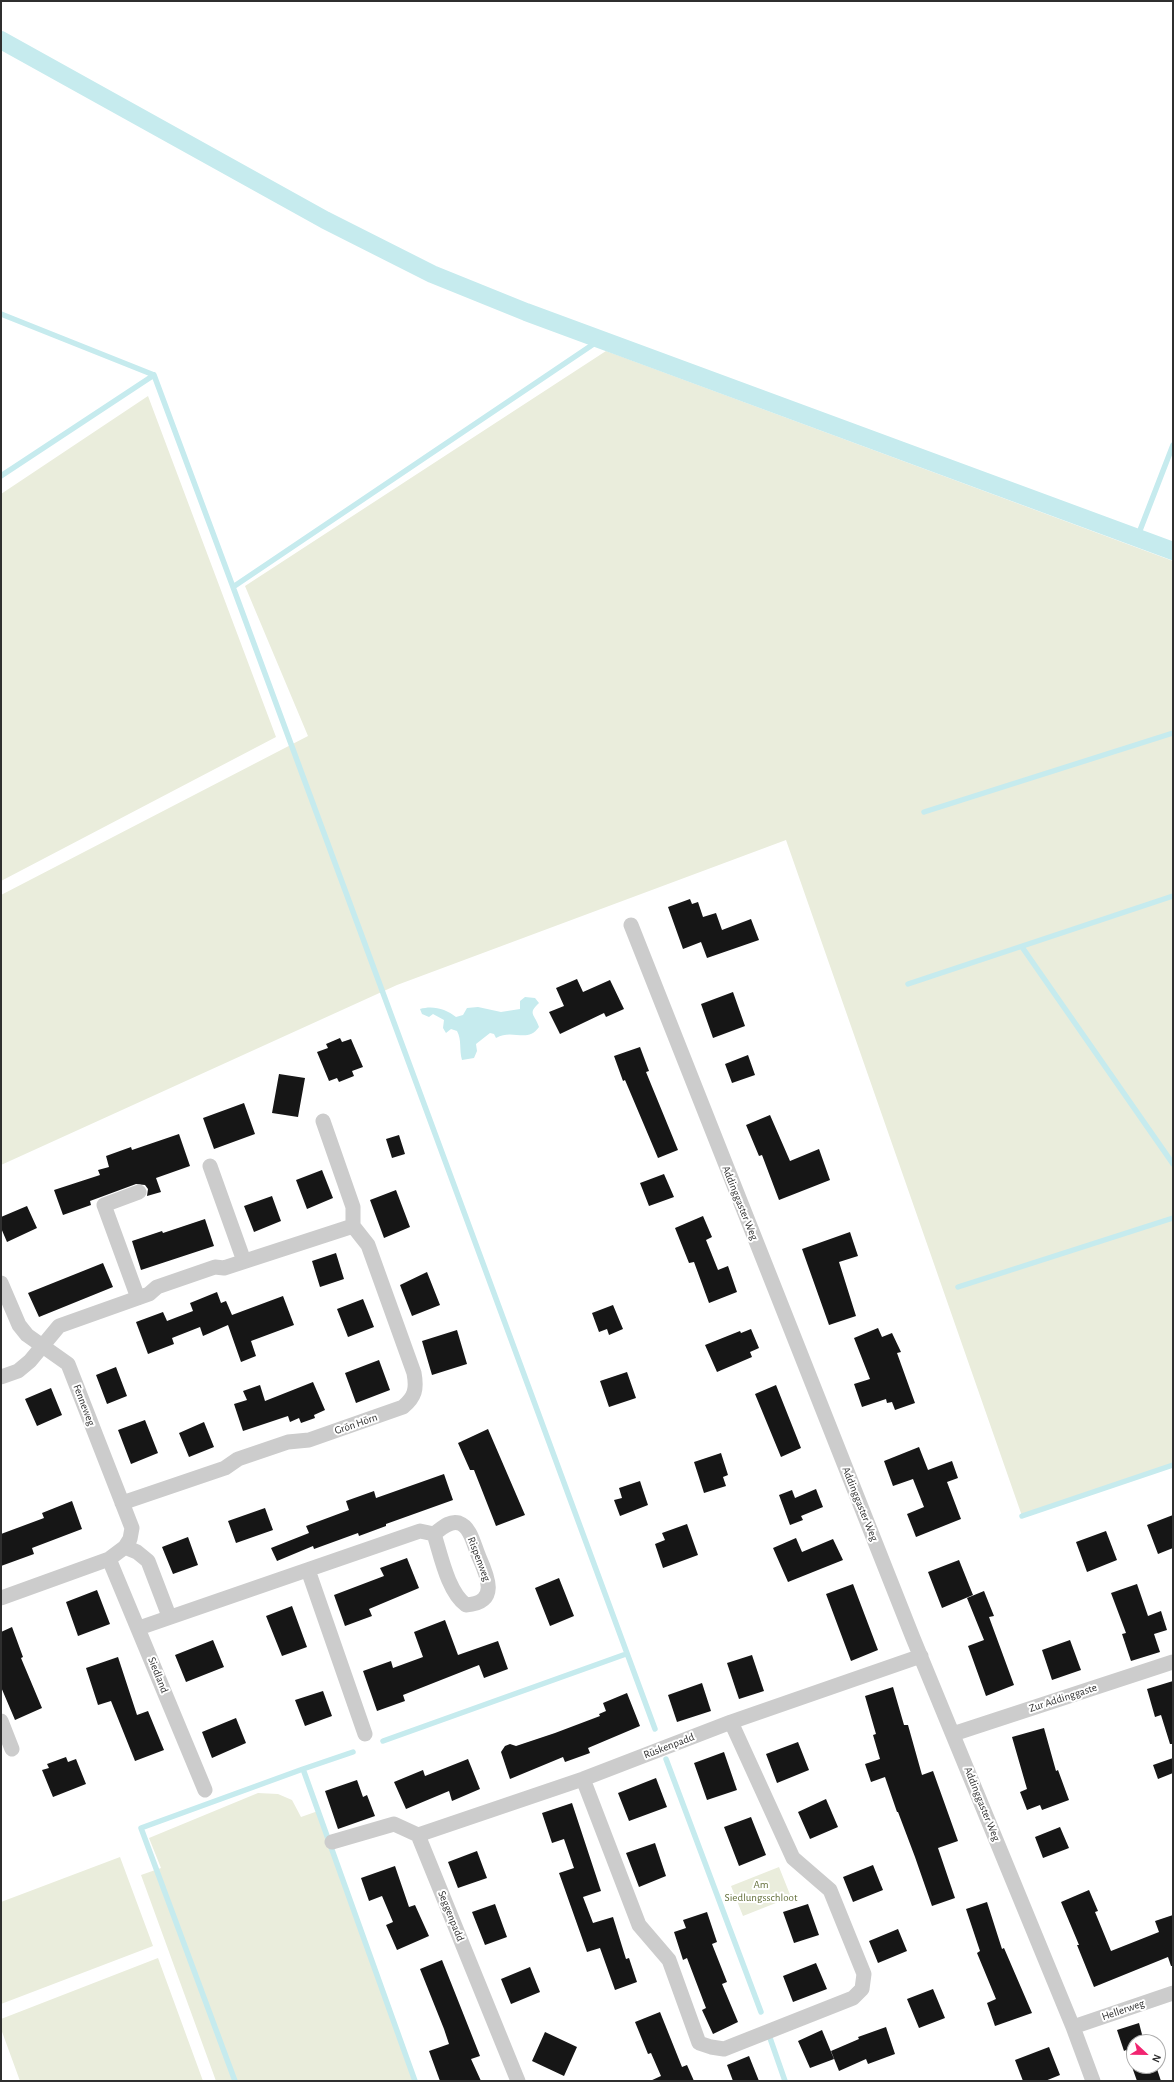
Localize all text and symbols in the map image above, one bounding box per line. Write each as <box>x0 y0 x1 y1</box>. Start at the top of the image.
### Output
street label: Addinggaster Weg <box>719 1164 761 1242</box>
street label: Fenneweg <box>70 1382 98 1428</box>
street label: Grön Hörn <box>333 1411 379 1437</box>
street label: Addinggaster Weg <box>839 1465 881 1543</box>
street label: Rispenweg <box>464 1535 494 1583</box>
street label: Siedland <box>145 1655 171 1695</box>
street label: Zur Addinggaste <box>1027 1681 1099 1715</box>
street label: Rüskenpadd <box>642 1730 696 1762</box>
street label: Addinggaster Weg <box>961 1765 1003 1843</box>
park label: Am Siedlungsschloot <box>725 1878 797 1904</box>
street label: Seggenpadd <box>435 1889 467 1943</box>
street label: Hellerweg <box>1100 1997 1146 2023</box>
north arrow <box>1126 2034 1166 2074</box>
text: N <box>1150 2053 1163 2064</box>

